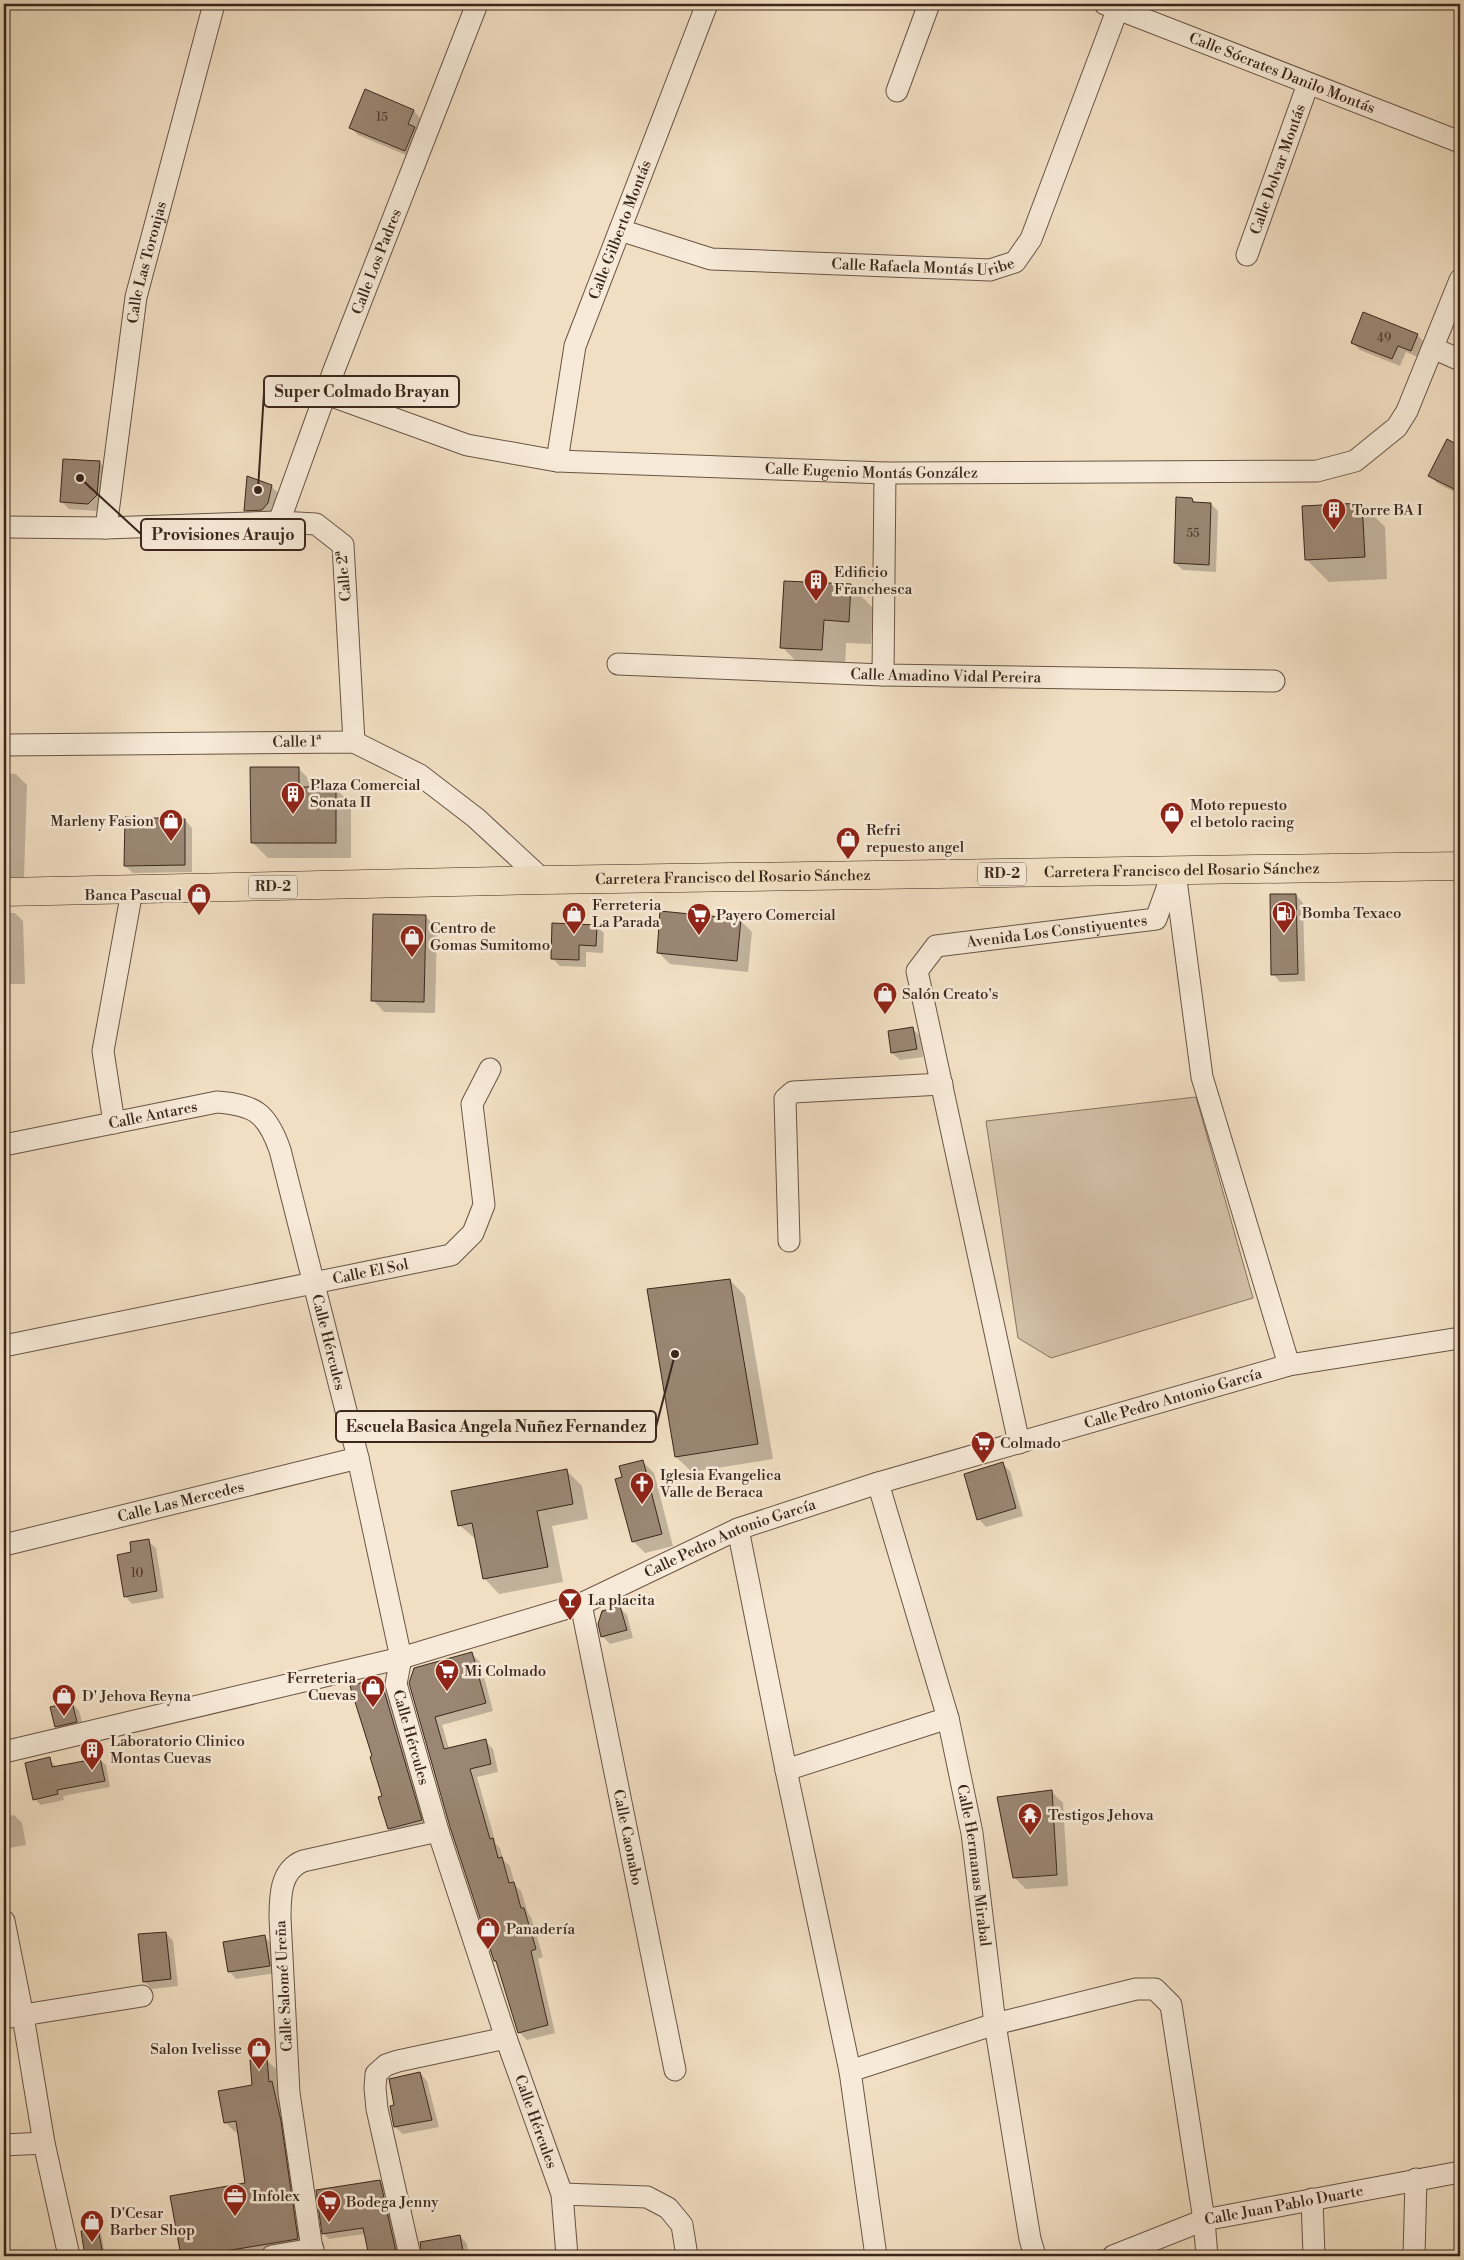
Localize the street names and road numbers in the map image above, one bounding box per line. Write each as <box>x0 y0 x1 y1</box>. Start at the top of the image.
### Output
street label: Calle Sócrates Danilo Montás <box>1186 28 1378 118</box>
street label: Calle Dolvar Montás <box>1246 102 1310 237</box>
street label: Calle Gilberto Montás <box>584 157 655 302</box>
street label: Calle Las Toronjas <box>123 199 171 325</box>
street label: Calle Los Padres <box>347 206 406 317</box>
street label: Calle Rafaela Montás Uribe <box>831 253 1017 280</box>
street label: Calle Eugenio Montás González <box>765 459 978 483</box>
street label: Calle 2ª <box>332 550 356 602</box>
street label: Calle Amadino Vidal Pereira <box>850 664 1042 687</box>
street label: Calle 1ª <box>272 732 322 752</box>
street label: Carretera Francisco del Rosario Sánchez <box>1044 859 1320 882</box>
road number: RD-2 <box>978 862 1026 886</box>
street label: Carretera Francisco del Rosario Sánchez <box>595 865 871 889</box>
road number: RD-2 <box>249 876 297 899</box>
street label: Avenida Los Constiyuentes <box>964 911 1148 952</box>
street label: Calle Antares <box>107 1097 199 1133</box>
street label: Calle El Sol <box>331 1254 411 1288</box>
street label: Calle Hércules <box>307 1292 350 1392</box>
street label: Calle Pedro Antonio García <box>1082 1364 1264 1433</box>
street label: Calle Las Mercedes <box>116 1477 246 1526</box>
street label: Calle Pedro Antonio García <box>641 1495 818 1582</box>
street label: Calle Hércules <box>389 1688 434 1787</box>
street label: Calle Hermanas Mirabal <box>953 1783 995 1948</box>
street label: Calle Caonabo <box>609 1788 647 1887</box>
street label: Calle Salomé Ureña <box>271 1919 297 2052</box>
street label: Calle Hércules <box>510 2072 562 2171</box>
street label: Calle Juan Pablo Duarte <box>1203 2181 1365 2229</box>

